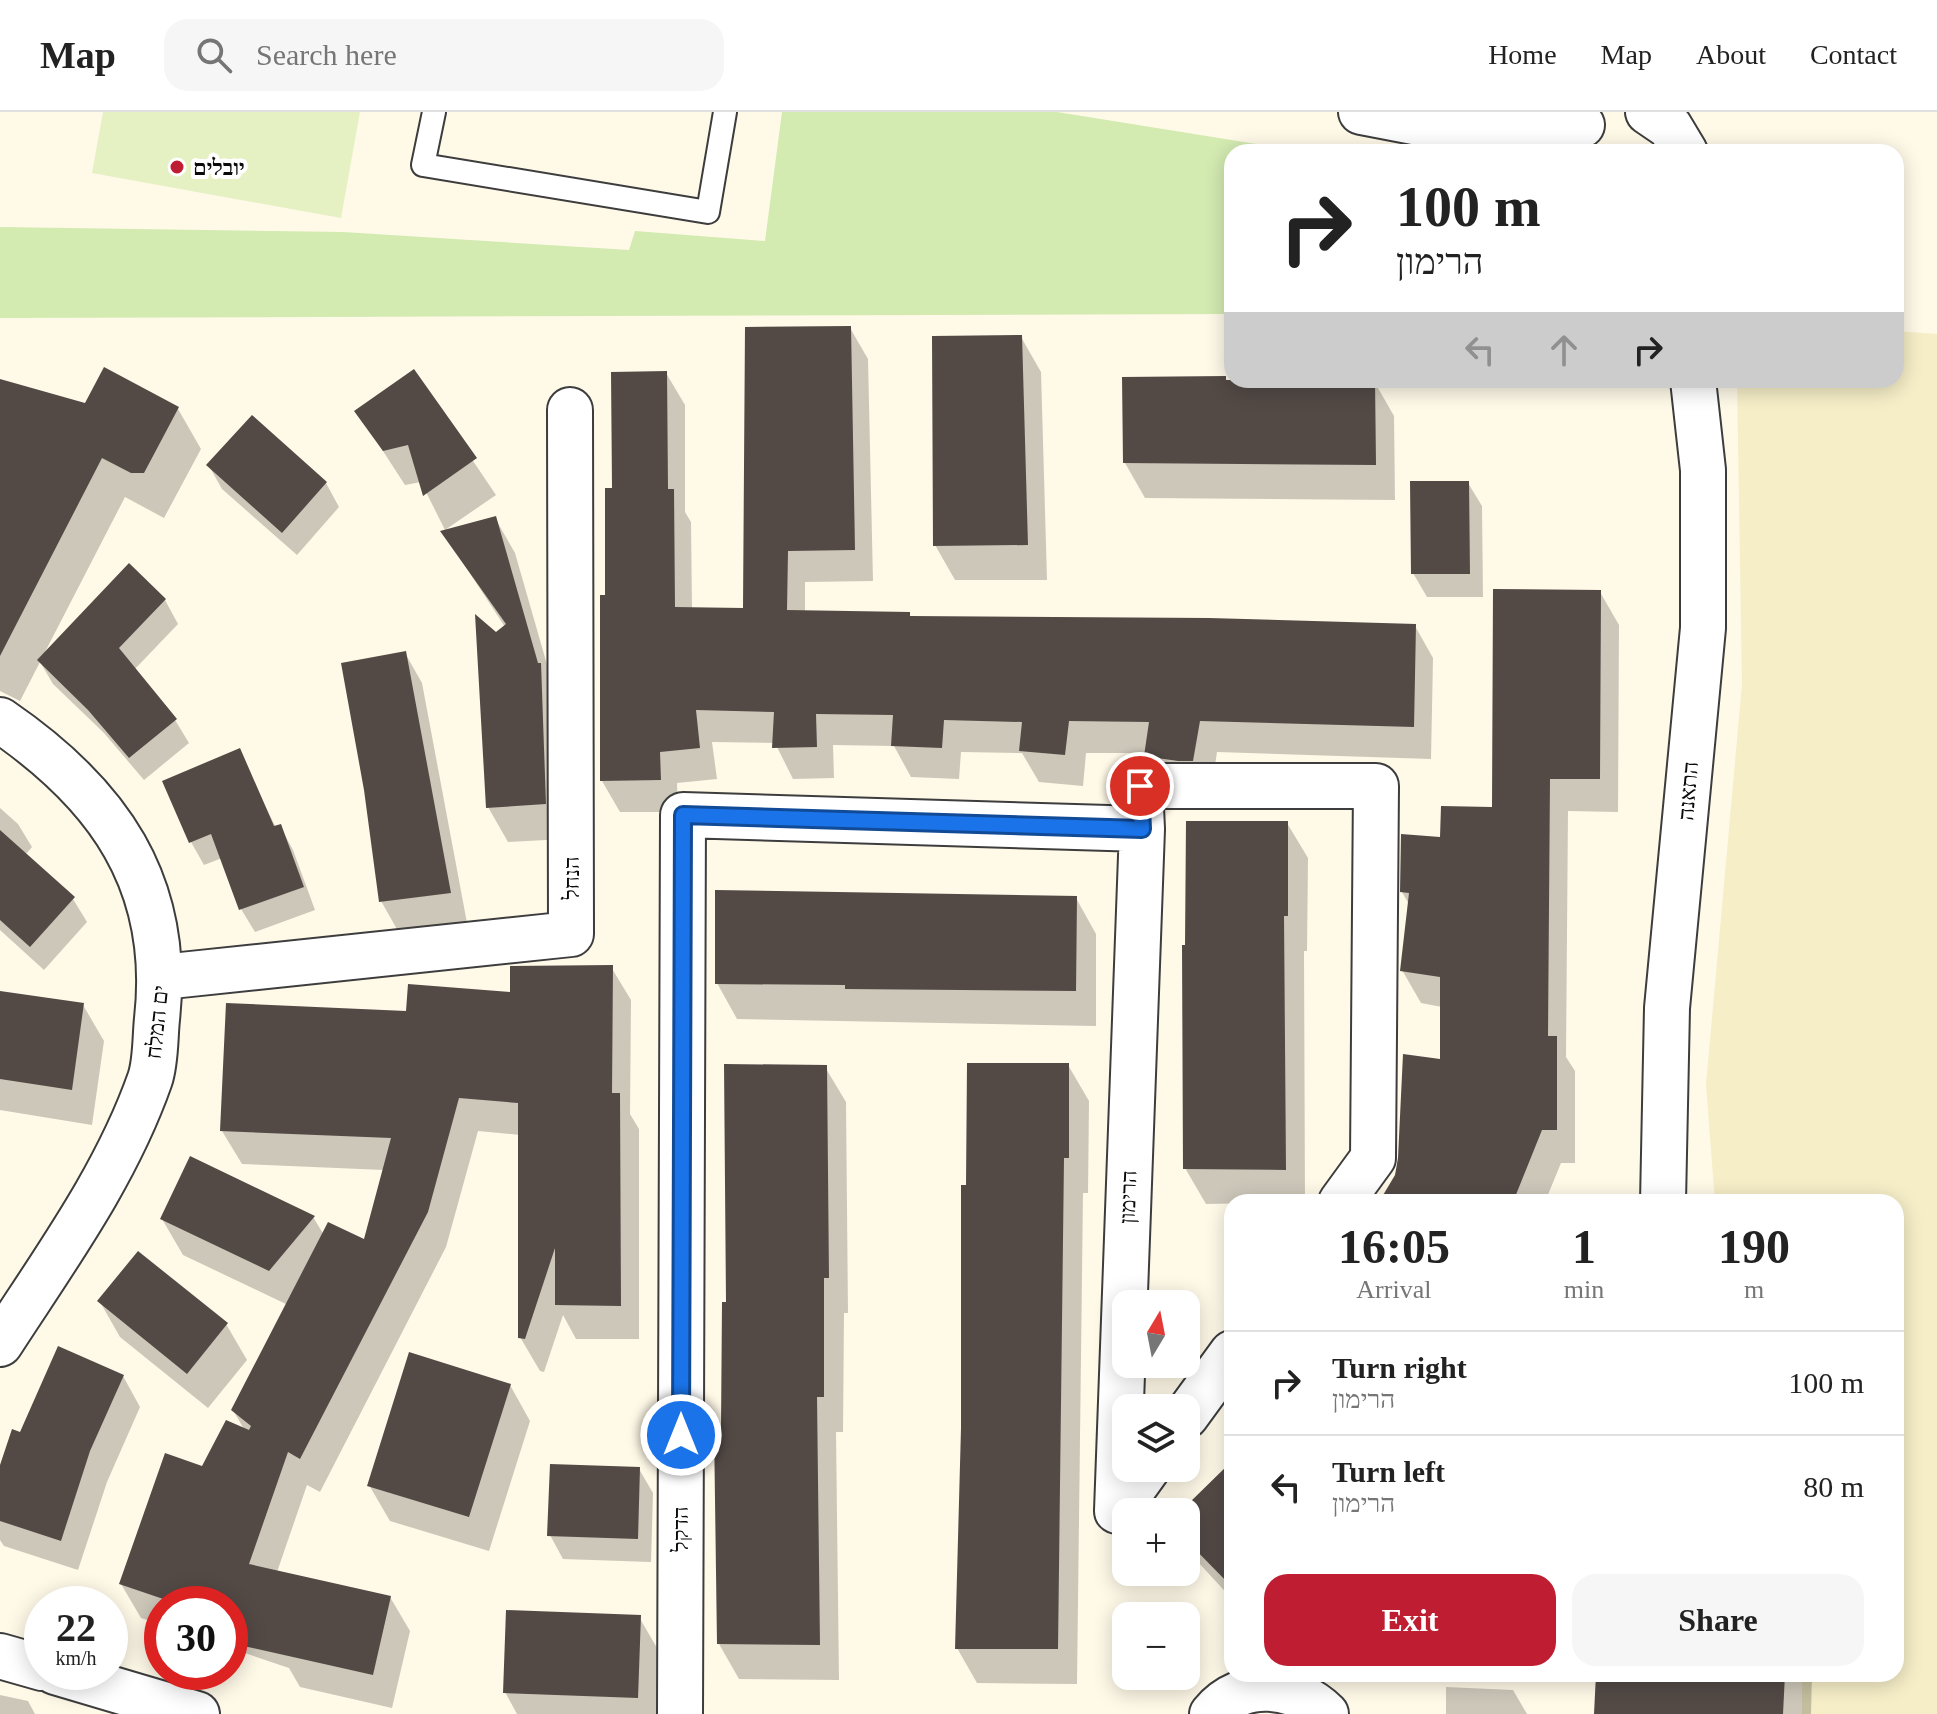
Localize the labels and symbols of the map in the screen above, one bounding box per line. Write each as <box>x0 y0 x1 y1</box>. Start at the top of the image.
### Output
place label: יובלים <box>193 155 245 180</box>
marker: יובלים <box>168 158 186 176</box>
pin <box>1106 752 1174 820</box>
street label: התאנה <box>1673 760 1703 822</box>
street label: הנחל <box>559 856 584 901</box>
street label: ים המלח <box>141 984 173 1060</box>
street label: הרימון <box>1115 1170 1141 1224</box>
north arrow <box>1112 1290 1200 1378</box>
position arrow <box>639 1393 723 1477</box>
street label: הדקל <box>668 1506 693 1553</box>
speed limit sign: 30 <box>144 1586 248 1690</box>

